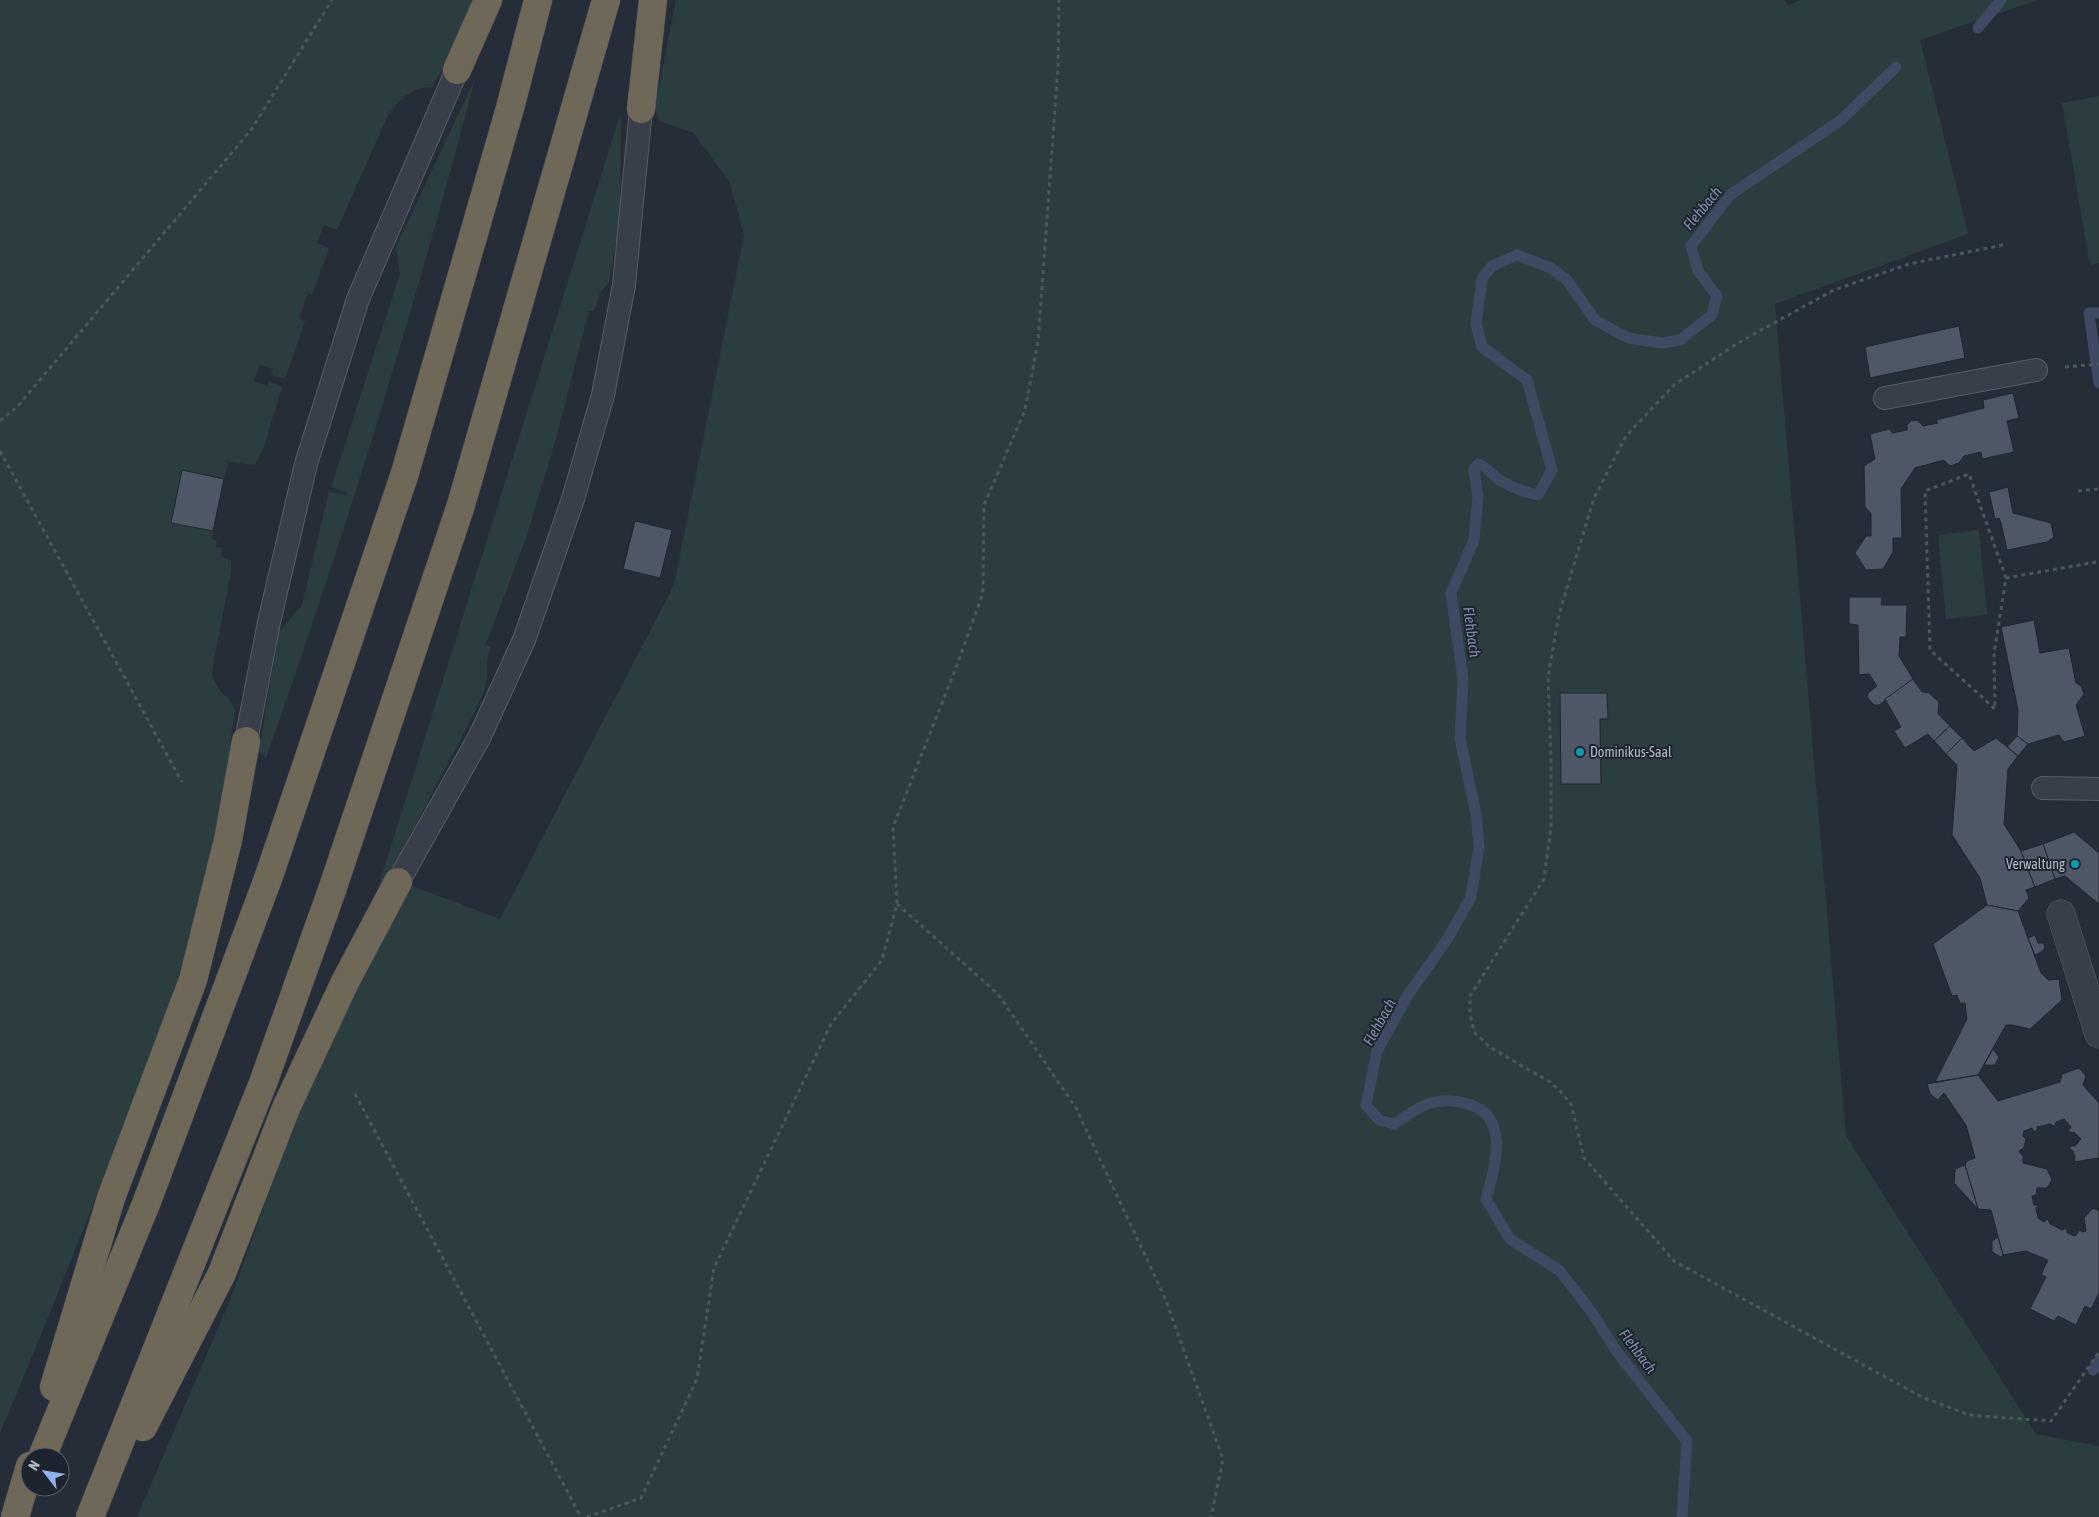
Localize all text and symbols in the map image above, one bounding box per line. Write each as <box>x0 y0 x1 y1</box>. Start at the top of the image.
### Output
water label: Flehbach <box>1679 183 1725 233</box>
water label: Flehbach <box>1460 606 1484 658</box>
place label: Dominikus-Saal <box>1590 744 1672 760</box>
marker: Dominikus-Saal <box>1574 746 1586 758</box>
place label: Verwaltung <box>2006 856 2065 872</box>
marker: Verwaltung <box>2069 858 2081 870</box>
water label: Flehbach <box>1359 996 1399 1048</box>
water label: Flehbach <box>1616 1326 1660 1376</box>
north arrow <box>20 1447 70 1497</box>
text: N <box>25 1458 43 1473</box>

